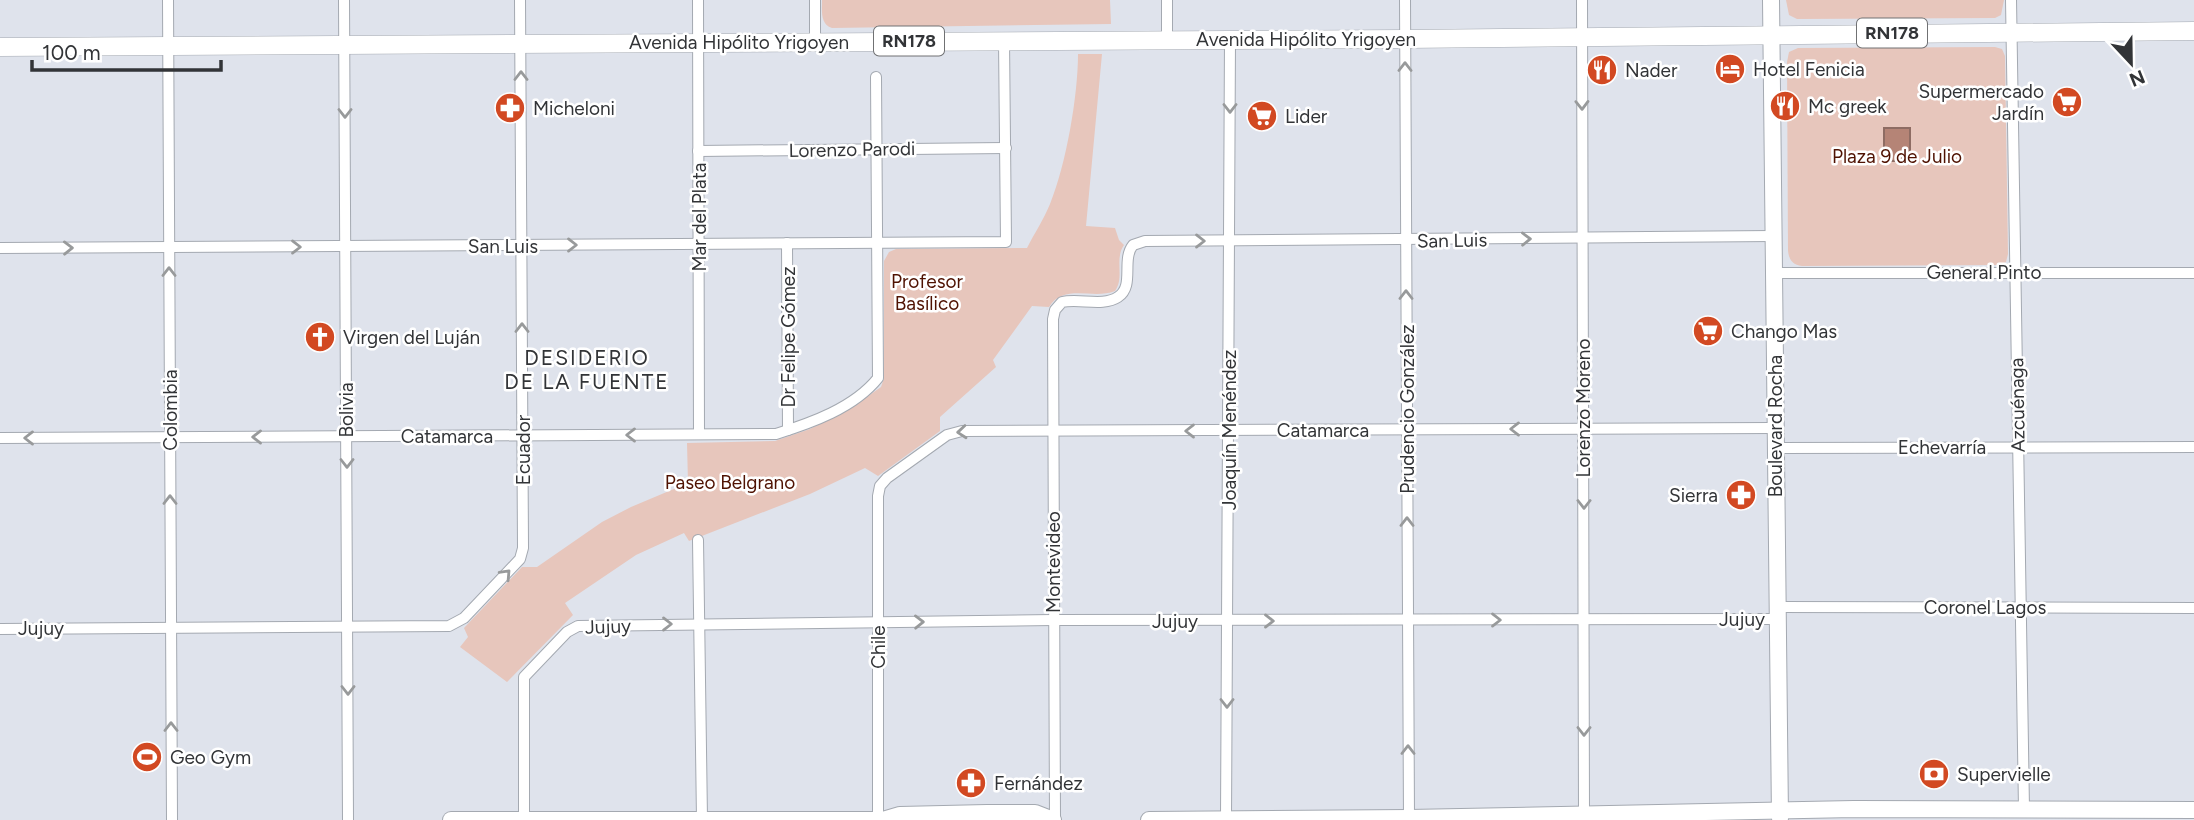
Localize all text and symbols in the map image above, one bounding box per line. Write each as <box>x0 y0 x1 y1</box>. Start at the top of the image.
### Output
road number: RN178 <box>1857 18 1927 48</box>
road number: RN178 <box>874 26 944 56</box>
scale bar <box>32 28 220 72</box>
street label: Avenida Hipólito Yrigoyen <box>1196 28 1416 51</box>
north arrow <box>2096 28 2166 98</box>
street label: Avenida Hipólito Yrigoyen <box>629 31 849 54</box>
text: 100 m <box>42 40 101 65</box>
hotel icon: Hotel Fenicia <box>1713 52 1747 86</box>
restaurant icon: Nader <box>1585 53 1619 87</box>
place label: Hotel Fenicia <box>1753 58 1865 81</box>
place label: Nader <box>1625 59 1678 82</box>
one-way arrow <box>1397 62 1413 72</box>
text: N <box>2126 65 2148 92</box>
one-way arrow <box>513 70 529 81</box>
place label: Supermercado Jardín <box>1919 80 2044 125</box>
supermarket icon: Supermercado Jardín <box>2050 85 2084 119</box>
restaurant icon: Mc greek <box>1768 89 1802 123</box>
pharmacy icon: Micheloni <box>493 91 527 125</box>
place label: Mc greek <box>1808 95 1887 118</box>
place label: Micheloni <box>533 97 615 120</box>
supermarket icon: Lider <box>1245 99 1279 133</box>
one-way arrow <box>1574 100 1590 111</box>
one-way arrow <box>1222 103 1238 114</box>
place label: Lider <box>1285 105 1328 128</box>
one-way arrow <box>337 108 353 119</box>
street label: Lorenzo Parodi <box>788 137 916 162</box>
park label: Plaza 9 de Julio <box>1832 145 1962 168</box>
street label: Mar del Plata <box>688 163 711 271</box>
street label: San Luis <box>1417 228 1488 253</box>
one-way arrow <box>1521 231 1531 247</box>
one-way arrow <box>1195 233 1206 249</box>
street label: San Luis <box>468 235 538 258</box>
one-way arrow <box>567 237 578 253</box>
one-way arrow <box>291 239 301 255</box>
one-way arrow <box>63 240 74 256</box>
street label: General Pinto <box>1927 261 2041 284</box>
one-way arrow <box>161 267 177 277</box>
street label: Dr Felipe Gómez <box>777 267 800 407</box>
park label: Profesor Basílico <box>891 270 964 315</box>
one-way arrow <box>1398 289 1414 300</box>
supermarket icon: Chango Mas <box>1691 314 1725 348</box>
church icon: Virgen del Luján <box>303 320 337 354</box>
place label: Chango Mas <box>1731 320 1837 343</box>
one-way arrow <box>514 322 530 333</box>
street label: Prudencio González <box>1396 324 1419 494</box>
place label: Virgen del Luján <box>343 326 480 349</box>
street label: Lorenzo Moreno <box>1572 339 1595 477</box>
district label: DESIDERIO DE LA FUENTE <box>504 345 670 394</box>
street label: Joaquín Menéndez <box>1218 350 1241 510</box>
street label: Boulevard Rocha <box>1764 355 1787 497</box>
street label: Azcuénaga <box>2005 357 2030 452</box>
street label: Colombia <box>159 369 182 451</box>
street label: Bolivia <box>335 382 358 438</box>
street label: Ecuador <box>512 414 535 485</box>
street label: Catamarca <box>1277 419 1369 442</box>
one-way arrow <box>1509 421 1520 437</box>
one-way arrow <box>1184 423 1194 439</box>
one-way arrow <box>956 424 967 439</box>
street label: Catamarca <box>401 425 493 448</box>
one-way arrow <box>626 427 636 443</box>
one-way arrow <box>251 429 262 445</box>
one-way arrow <box>24 430 34 446</box>
street label: Echevarría <box>1898 436 1986 459</box>
one-way arrow <box>339 458 355 469</box>
park label: Paseo Belgrano <box>665 471 795 494</box>
pharmacy icon: Sierra <box>1724 478 1758 512</box>
place label: Sierra <box>1669 484 1718 507</box>
one-way arrow <box>162 494 178 505</box>
one-way arrow <box>1576 499 1592 510</box>
street label: Montevideo <box>1042 511 1065 613</box>
one-way arrow <box>1400 517 1415 528</box>
one-way arrow <box>498 569 510 582</box>
street label: Coronel Lagos <box>1924 596 2046 619</box>
street label: Jujuy <box>1719 608 1765 631</box>
street label: Jujuy <box>1152 610 1198 633</box>
one-way arrow <box>1491 612 1502 628</box>
one-way arrow <box>1264 613 1274 629</box>
street label: Jujuy <box>585 614 631 639</box>
one-way arrow <box>913 615 924 630</box>
one-way arrow <box>662 616 672 632</box>
street label: Jujuy <box>18 617 64 640</box>
street label: Chile <box>867 625 890 669</box>
one-way arrow <box>340 686 356 696</box>
one-way arrow <box>1219 698 1235 709</box>
one-way arrow <box>163 722 179 732</box>
one-way arrow <box>1576 727 1592 737</box>
sports icon: Geo Gym <box>130 740 164 774</box>
one-way arrow <box>1400 744 1416 755</box>
place label: Geo Gym <box>170 746 251 769</box>
bank icon: Supervielle <box>1917 757 1951 791</box>
place label: Supervielle <box>1957 763 2051 786</box>
pharmacy icon: Fernández <box>954 766 988 800</box>
place label: Fernández <box>994 772 1083 795</box>

